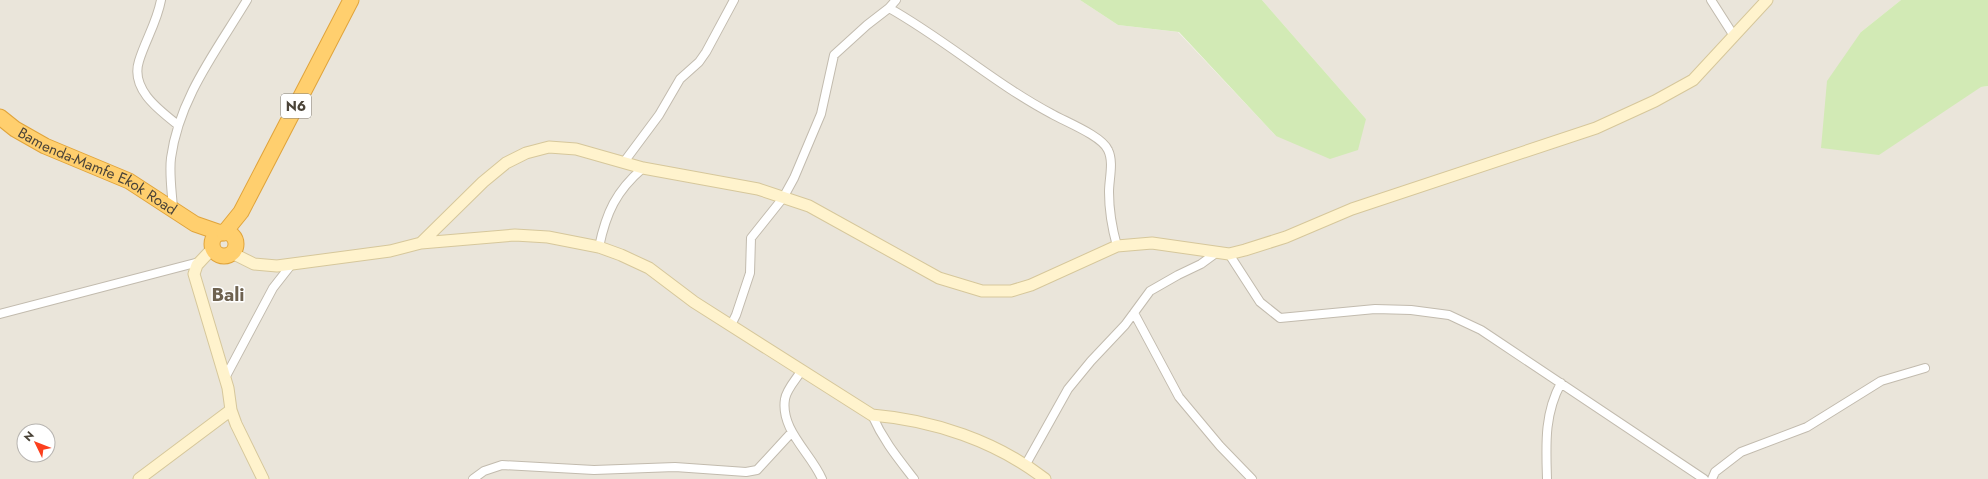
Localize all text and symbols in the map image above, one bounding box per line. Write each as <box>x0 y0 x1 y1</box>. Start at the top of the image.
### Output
road number: N6 <box>281 94 311 118</box>
street label: Bamenda-Mamfe Ekok Road <box>14 122 181 220</box>
district label: Bali <box>211 281 245 308</box>
north arrow <box>16 423 56 463</box>
text: N <box>20 428 38 445</box>

